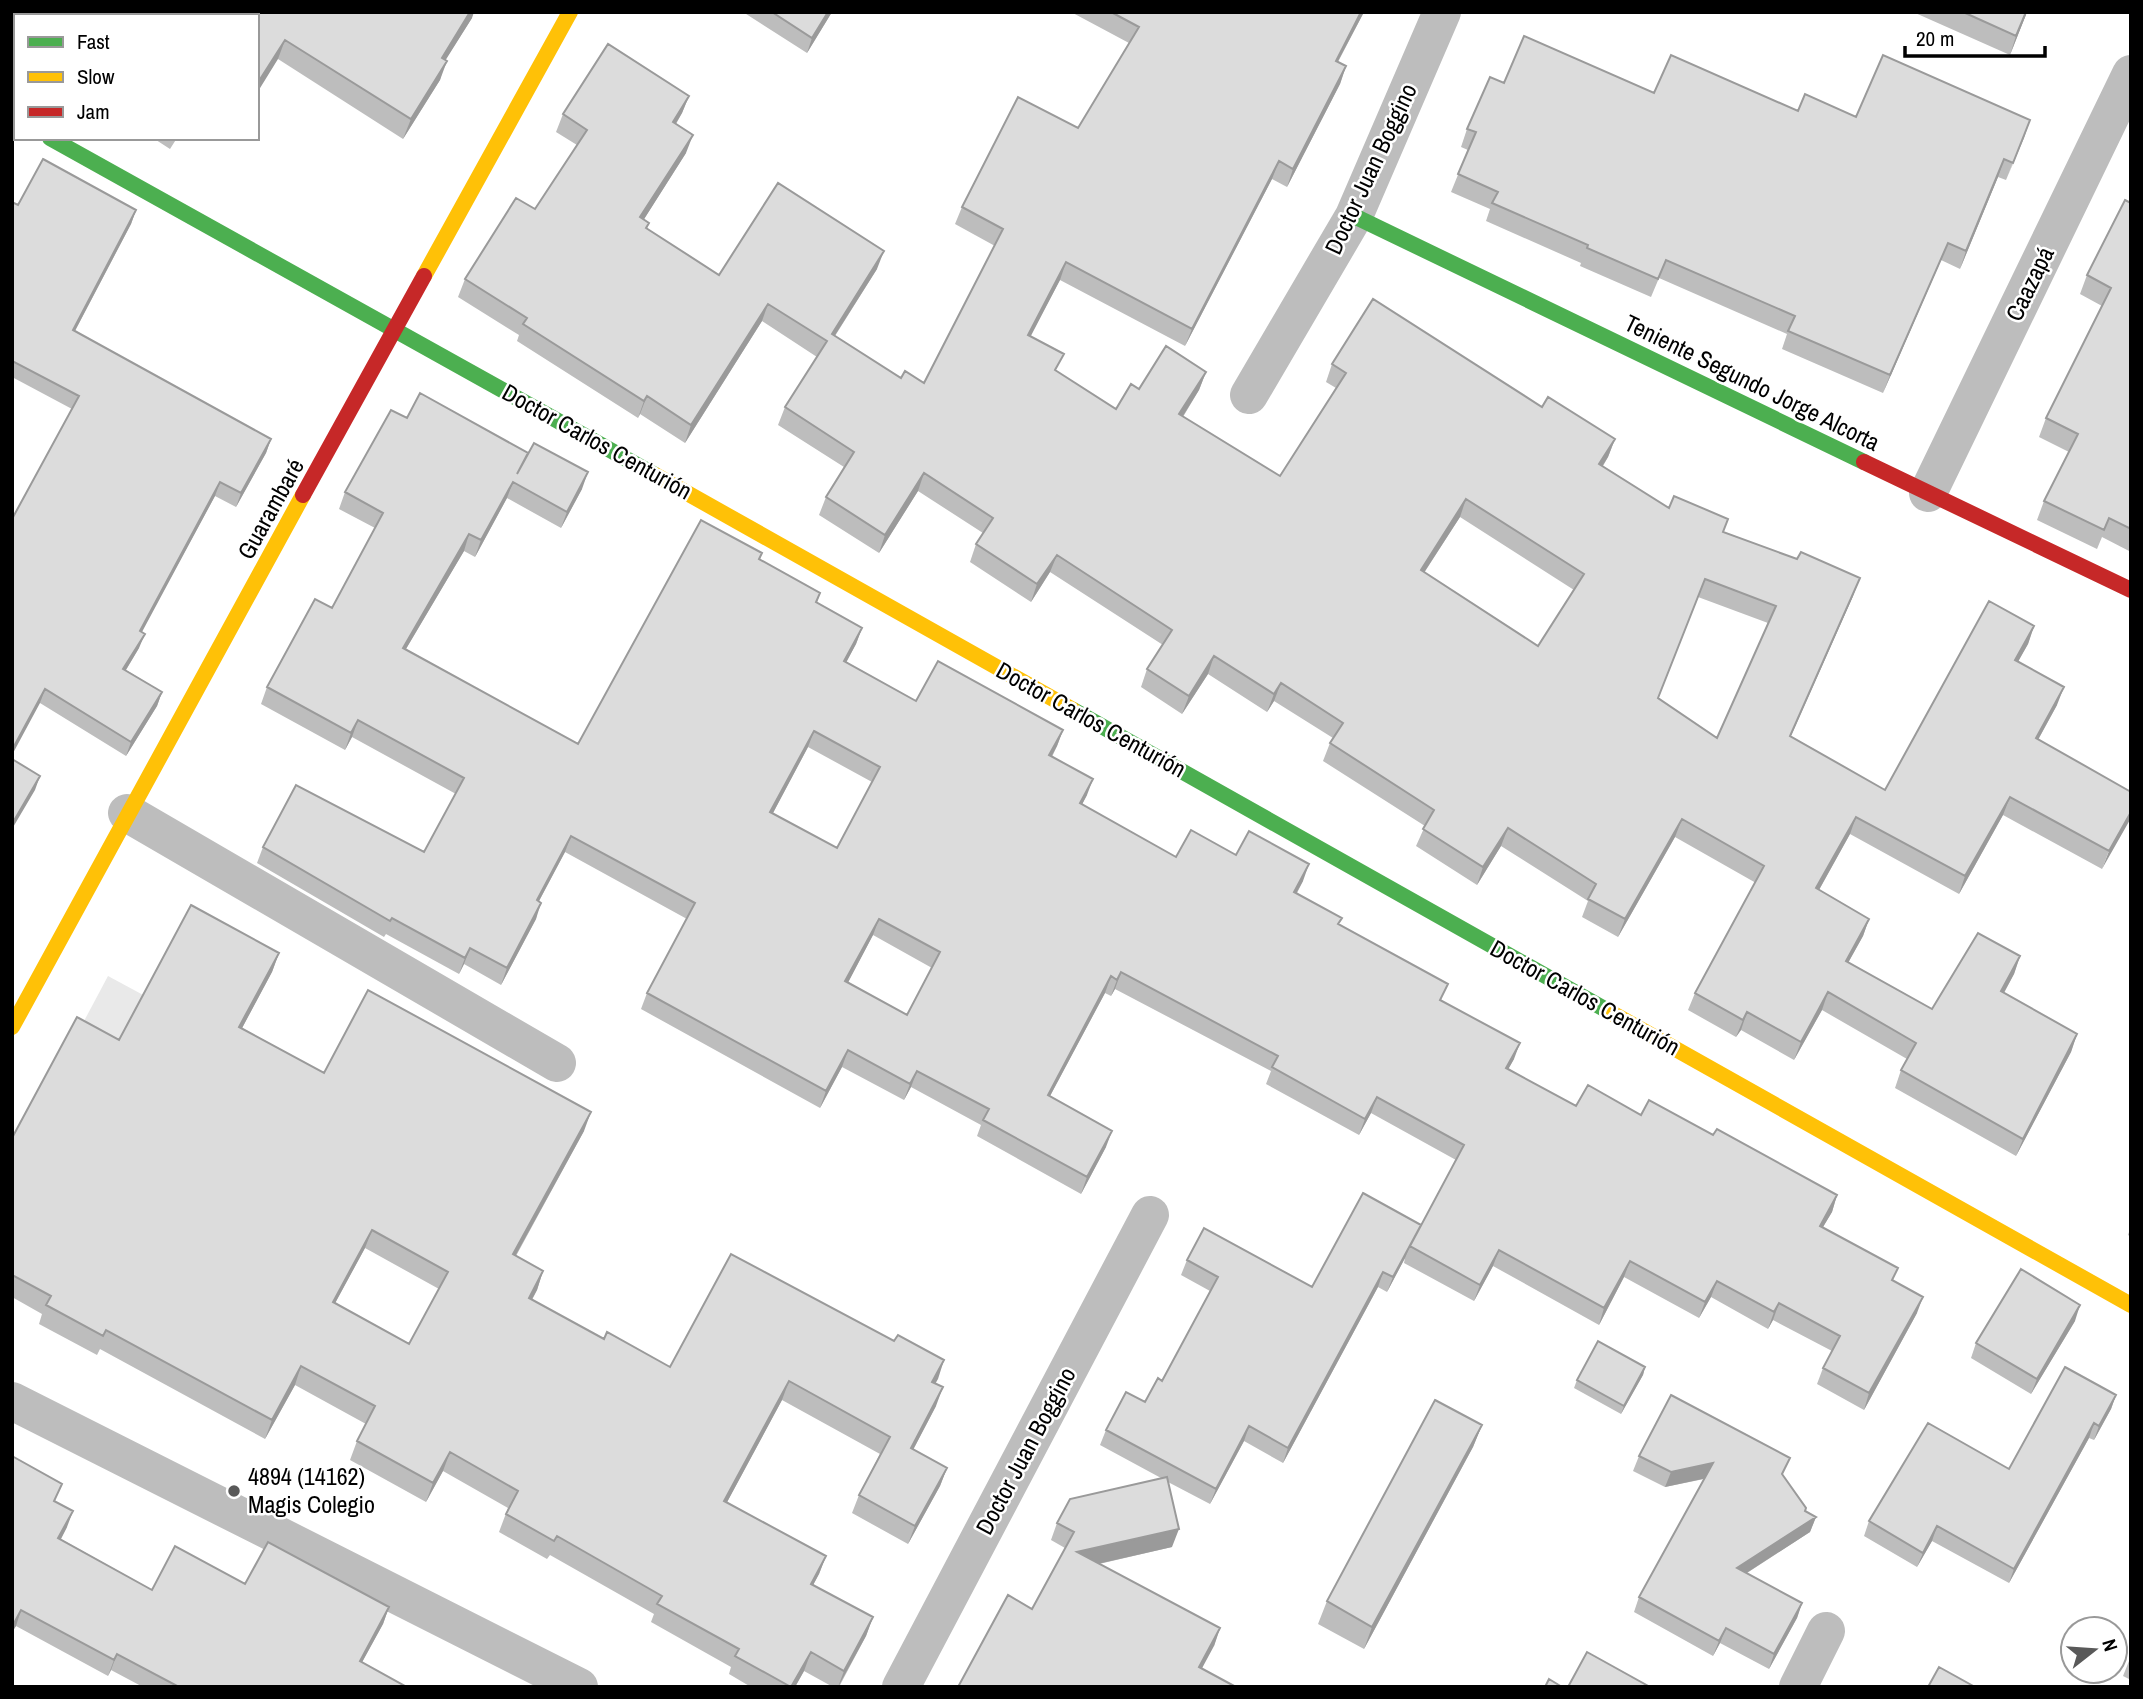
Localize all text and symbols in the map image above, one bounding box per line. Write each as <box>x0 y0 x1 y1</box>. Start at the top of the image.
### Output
legend <box>14 14 259 140</box>
scale bar <box>1905 14 2045 58</box>
text: 20 m <box>1916 24 1954 53</box>
text: Fast <box>77 27 110 56</box>
text: Slow <box>77 62 115 91</box>
street label: Doctor Juan Boggino <box>1317 78 1424 259</box>
text: Jam <box>77 97 110 126</box>
street label: Caazapá <box>1997 241 2061 326</box>
street label: Teniente Segundo Jorge Alcorta <box>1620 306 1885 458</box>
street label: Doctor Carlos Centurión <box>497 376 698 507</box>
street label: Guarambaré <box>229 452 311 565</box>
street label: Doctor Carlos Centurión <box>991 654 1192 785</box>
street label: Doctor Carlos Centurión <box>1485 932 1686 1063</box>
street label: Doctor Juan Boggino <box>968 1361 1083 1540</box>
place label: 4894 (14162) Magis Colegio <box>248 1460 375 1520</box>
marker: 4894 (14162) Magis Colegio <box>226 1483 242 1499</box>
north arrow <box>2059 1615 2129 1685</box>
text: N <box>2096 1636 2124 1654</box>

